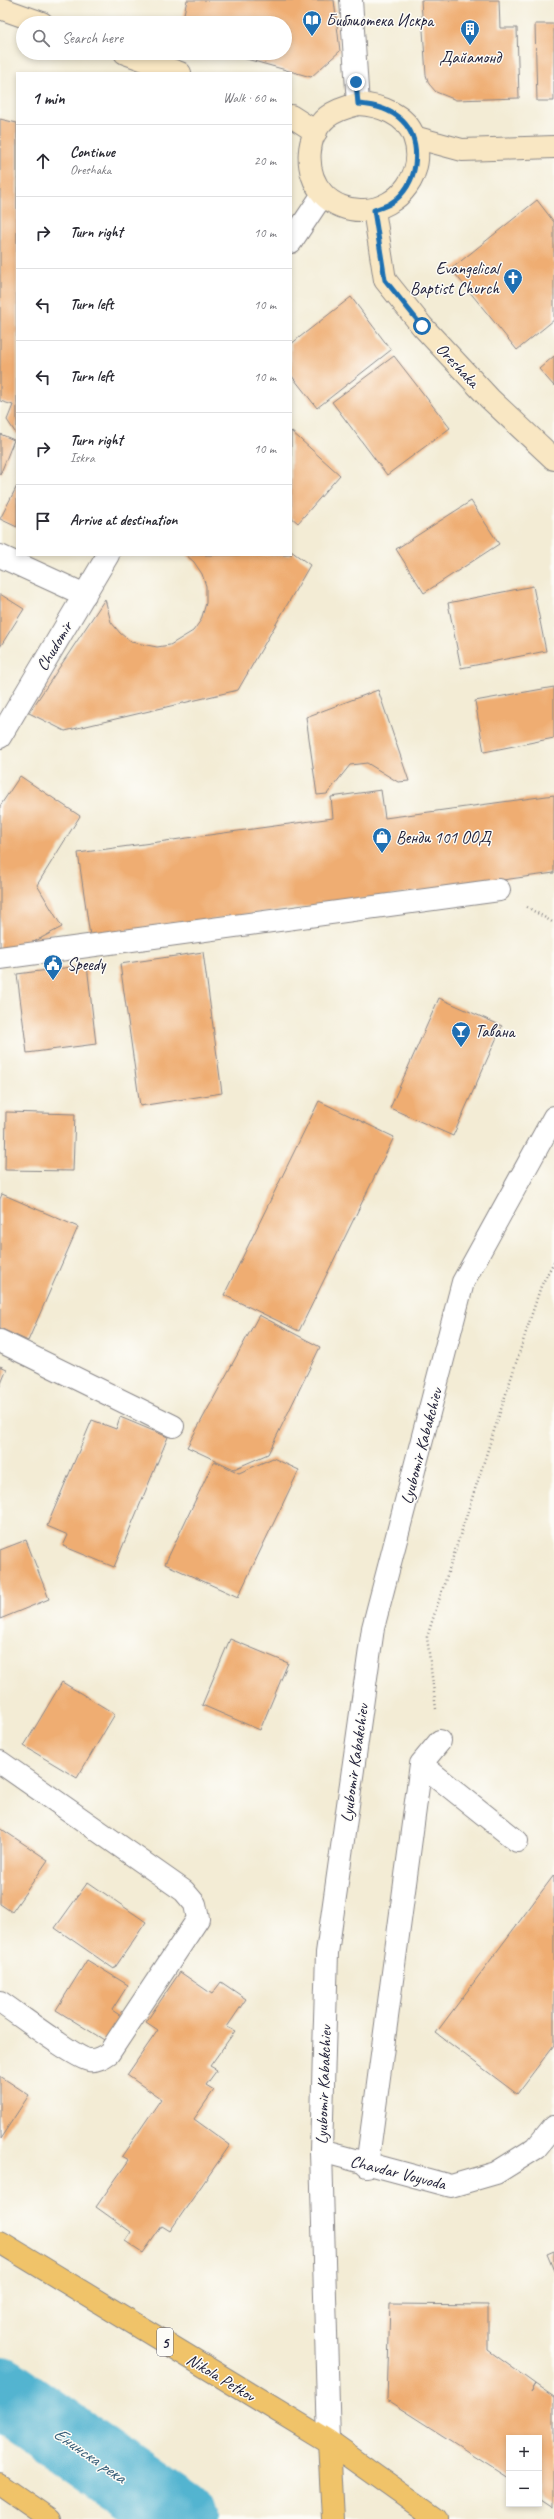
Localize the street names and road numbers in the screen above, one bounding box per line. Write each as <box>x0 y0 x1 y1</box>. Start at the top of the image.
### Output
street label: Oreshaka <box>432 339 485 394</box>
street label: Chudomir <box>32 616 78 675</box>
street label: Lyubomir Kabakchiev <box>396 1385 447 1506</box>
street label: Lyubomir Kabakchiev <box>336 1701 373 1823</box>
street label: Lyubomir Kabakchiev <box>311 2024 336 2145</box>
street label: Chavdar Voyvoda <box>348 2151 449 2195</box>
road number: 5 <box>157 2328 173 2356</box>
street label: Nikola Petkov <box>183 2349 260 2407</box>

